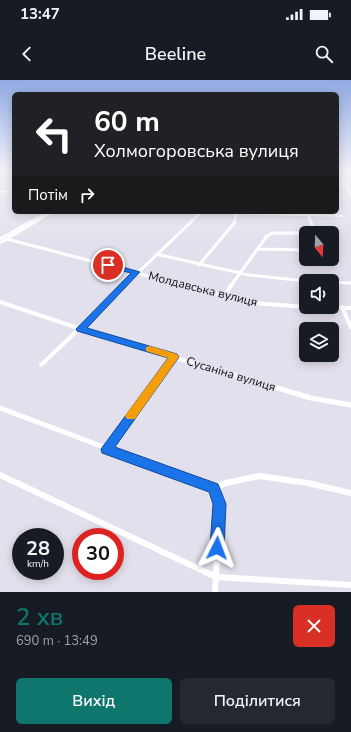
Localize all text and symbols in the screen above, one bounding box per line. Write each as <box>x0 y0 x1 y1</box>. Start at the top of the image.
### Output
text: 13:47 <box>20 4 60 24</box>
text: Beeline <box>145 42 206 66</box>
icon: back <box>16 43 38 65</box>
icon: search <box>313 43 335 65</box>
text: 60 m <box>94 103 160 141</box>
icon: left <box>28 108 80 160</box>
text: Холмогоровська вулиця <box>94 139 299 163</box>
icon: right <box>76 184 98 206</box>
text: Потім <box>28 185 68 205</box>
north arrow <box>299 226 339 266</box>
map controls <box>299 226 339 362</box>
pin <box>91 248 125 282</box>
icon: arrive <box>97 254 119 276</box>
street label: Молдавська вулиця <box>147 268 259 310</box>
button: sound <box>299 274 339 314</box>
button: layers <box>299 322 339 362</box>
street label: Сусаніна вулиця <box>184 353 278 395</box>
position arrow <box>196 527 238 569</box>
speed limit sign: 30 <box>72 528 124 580</box>
text: 28 <box>26 535 50 562</box>
text: km/h <box>27 557 49 571</box>
text: 2 хв <box>16 601 63 633</box>
button: close <box>293 605 335 647</box>
text: 690 m · 13:49 <box>16 632 98 650</box>
button: Вихід <box>16 678 172 724</box>
button: Поділитися <box>180 678 335 724</box>

